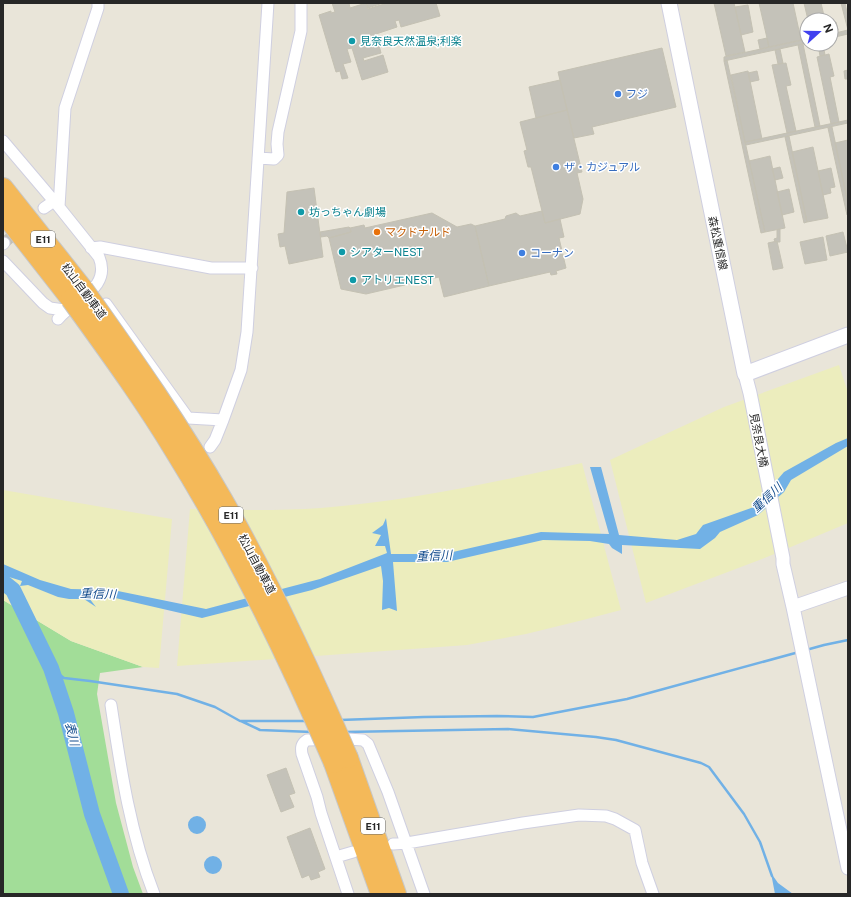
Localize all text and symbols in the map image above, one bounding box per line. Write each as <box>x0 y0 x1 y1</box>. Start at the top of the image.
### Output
north arrow <box>799 12 839 52</box>
text: N <box>821 22 835 35</box>
place label: 見奈良天然温泉;利楽 <box>360 35 462 47</box>
marker: 見奈良天然温泉;利楽 <box>347 36 357 46</box>
place label: フジ <box>626 88 648 100</box>
marker: フジ <box>613 89 623 99</box>
place label: ザ・カジュアル <box>564 161 640 173</box>
marker: ザ・カジュアル <box>551 162 561 172</box>
place label: 坊っちゃん劇場 <box>309 206 386 218</box>
marker: 坊っちゃん劇場 <box>296 207 306 217</box>
street label: 森松重信線 <box>706 215 730 271</box>
place label: マクドナルド <box>385 226 451 238</box>
marker: マクドナルド <box>372 227 382 237</box>
road number: E11 <box>31 231 55 247</box>
place label: シアターNEST <box>350 246 423 258</box>
marker: シアターNEST <box>337 247 347 257</box>
place label: コーナン <box>530 247 574 259</box>
marker: コーナン <box>517 248 527 258</box>
street label: 松山自動車道 <box>59 261 109 321</box>
place label: アトリエNEST <box>361 274 434 286</box>
marker: アトリエNEST <box>348 275 358 285</box>
street label: 見奈良大橋 <box>748 412 770 468</box>
water label: 重信川 <box>749 479 786 515</box>
road number: E11 <box>219 507 243 523</box>
street label: 松山自動車道 <box>236 532 278 596</box>
water label: 重信川 <box>416 548 454 564</box>
water label: 重信川 <box>80 586 118 602</box>
water label: 表川 <box>62 721 82 749</box>
road number: E11 <box>361 818 385 834</box>

